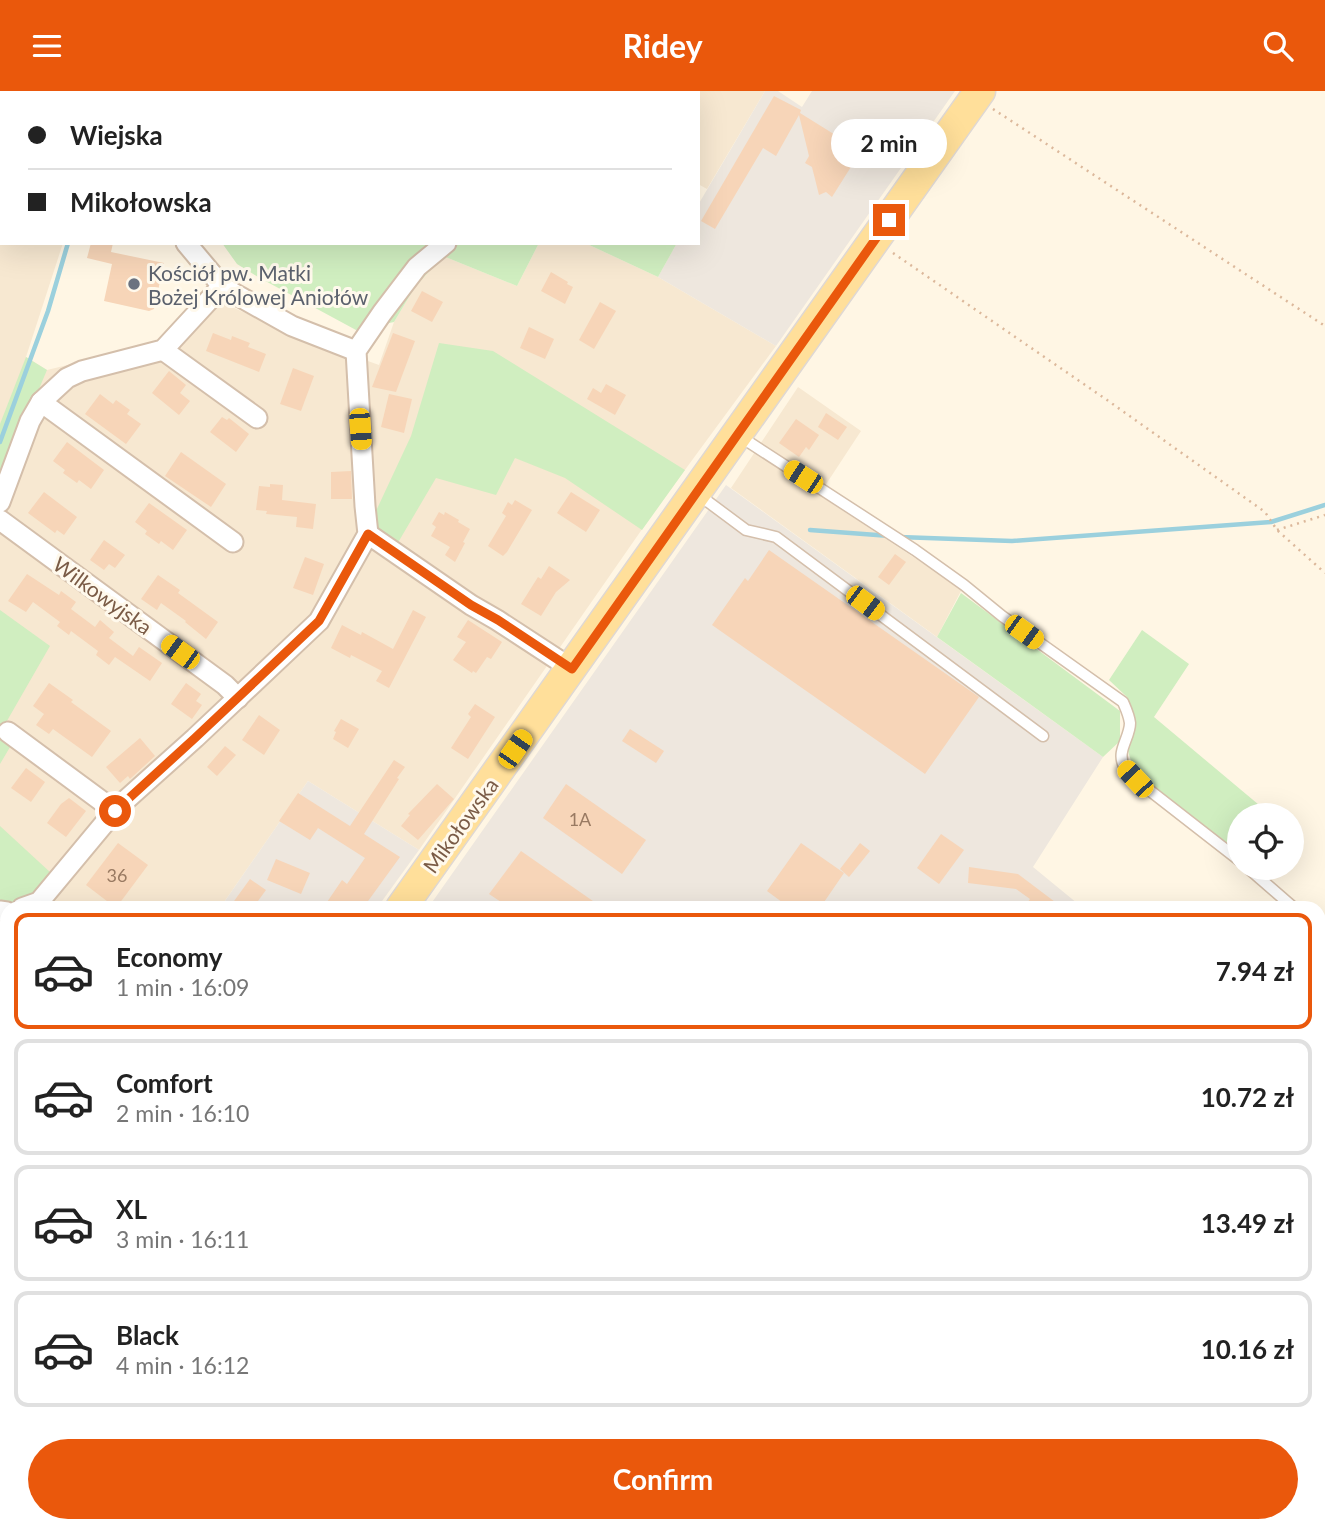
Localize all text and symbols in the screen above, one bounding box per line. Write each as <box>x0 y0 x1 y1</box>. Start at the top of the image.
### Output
text: Ridey <box>622 26 703 65</box>
icon: menu <box>28 27 66 65</box>
icon: search <box>1259 27 1297 65</box>
callout: 2 min <box>831 118 947 167</box>
text: Wiejska <box>70 119 163 151</box>
text: 2 min <box>860 129 918 157</box>
text: Mikołowska <box>70 186 212 218</box>
route end <box>873 204 905 236</box>
place label: Kościół pw. Matki Bożej Królowej Aniołów <box>148 260 369 309</box>
marker: Kościół pw. Matki Bożej Królowej Aniołów <box>126 276 142 292</box>
car <box>349 407 372 451</box>
car <box>780 457 827 497</box>
street label: Wilkowyjska <box>49 551 157 639</box>
car <box>842 582 889 624</box>
car <box>1001 611 1048 653</box>
car <box>157 631 204 673</box>
car <box>495 726 536 772</box>
car <box>1113 756 1158 802</box>
street label: Mikołowska <box>417 773 503 877</box>
route start <box>99 795 131 827</box>
map controls <box>1227 803 1304 880</box>
button: locate <box>1227 803 1304 880</box>
house number: 1A <box>569 808 592 830</box>
house number: 36 <box>107 864 127 886</box>
icon: car <box>32 940 95 1003</box>
text: Economy <box>116 941 222 973</box>
text: 7.94 zł <box>1216 955 1294 987</box>
text: 1 min · 16:09 <box>116 973 249 1001</box>
icon: car <box>32 1066 95 1129</box>
text: Comfort <box>116 1067 213 1099</box>
text: 10.72 zł <box>1201 1081 1294 1113</box>
text: 2 min · 16:10 <box>116 1099 249 1127</box>
icon: car <box>32 1192 95 1255</box>
text: XL <box>116 1193 147 1225</box>
text: 13.49 zł <box>1201 1207 1294 1239</box>
text: 3 min · 16:11 <box>116 1225 249 1253</box>
icon: car <box>32 1318 95 1381</box>
text: Black <box>116 1319 179 1351</box>
text: 10.16 zł <box>1201 1333 1294 1365</box>
text: 4 min · 16:12 <box>116 1351 249 1379</box>
button: Confirm <box>28 1439 1298 1519</box>

